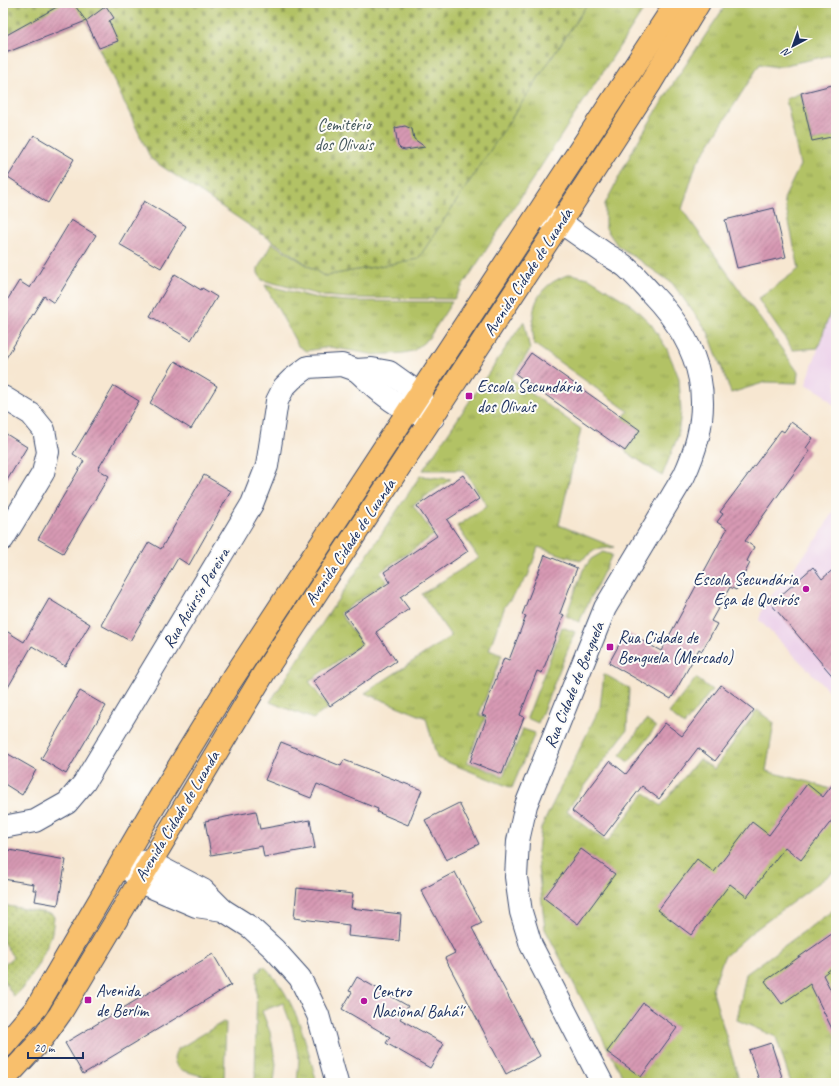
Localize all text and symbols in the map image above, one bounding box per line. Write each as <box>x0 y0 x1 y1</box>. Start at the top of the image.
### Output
north arrow <box>773 26 813 66</box>
text: N <box>778 45 794 61</box>
park label: Cemitério dos Olivais <box>315 114 375 155</box>
street label: Avenida Cidade de Luanda <box>479 203 578 340</box>
place label: Escola Secundária dos Olivais <box>477 376 583 417</box>
marker: Escola Secundária dos Olivais <box>464 391 474 401</box>
street label: Avenida Cidade de Luanda <box>300 474 401 609</box>
street label: Rua Acúrsio Pereira <box>158 542 235 652</box>
place label: Escola Secundária Eça de Queirós <box>693 569 800 610</box>
marker: Escola Secundária Eça de Queirós <box>801 584 811 594</box>
street label: Rua Cidade de Benguela <box>539 617 609 751</box>
place label: Rua Cidade de Benguela (Mercado) <box>618 627 734 668</box>
marker: Rua Cidade de Benguela (Mercado) <box>605 642 615 652</box>
street label: Avenida Cidade de Luanda <box>130 746 225 885</box>
place label: Avenida de Berlim <box>96 980 150 1021</box>
place label: Centro Nacional Bahá'í <box>372 981 467 1022</box>
marker: Avenida de Berlim <box>83 995 93 1005</box>
marker: Centro Nacional Bahá'í <box>359 996 369 1006</box>
scale bar <box>28 1034 83 1060</box>
text: 20 m <box>34 1040 56 1056</box>

